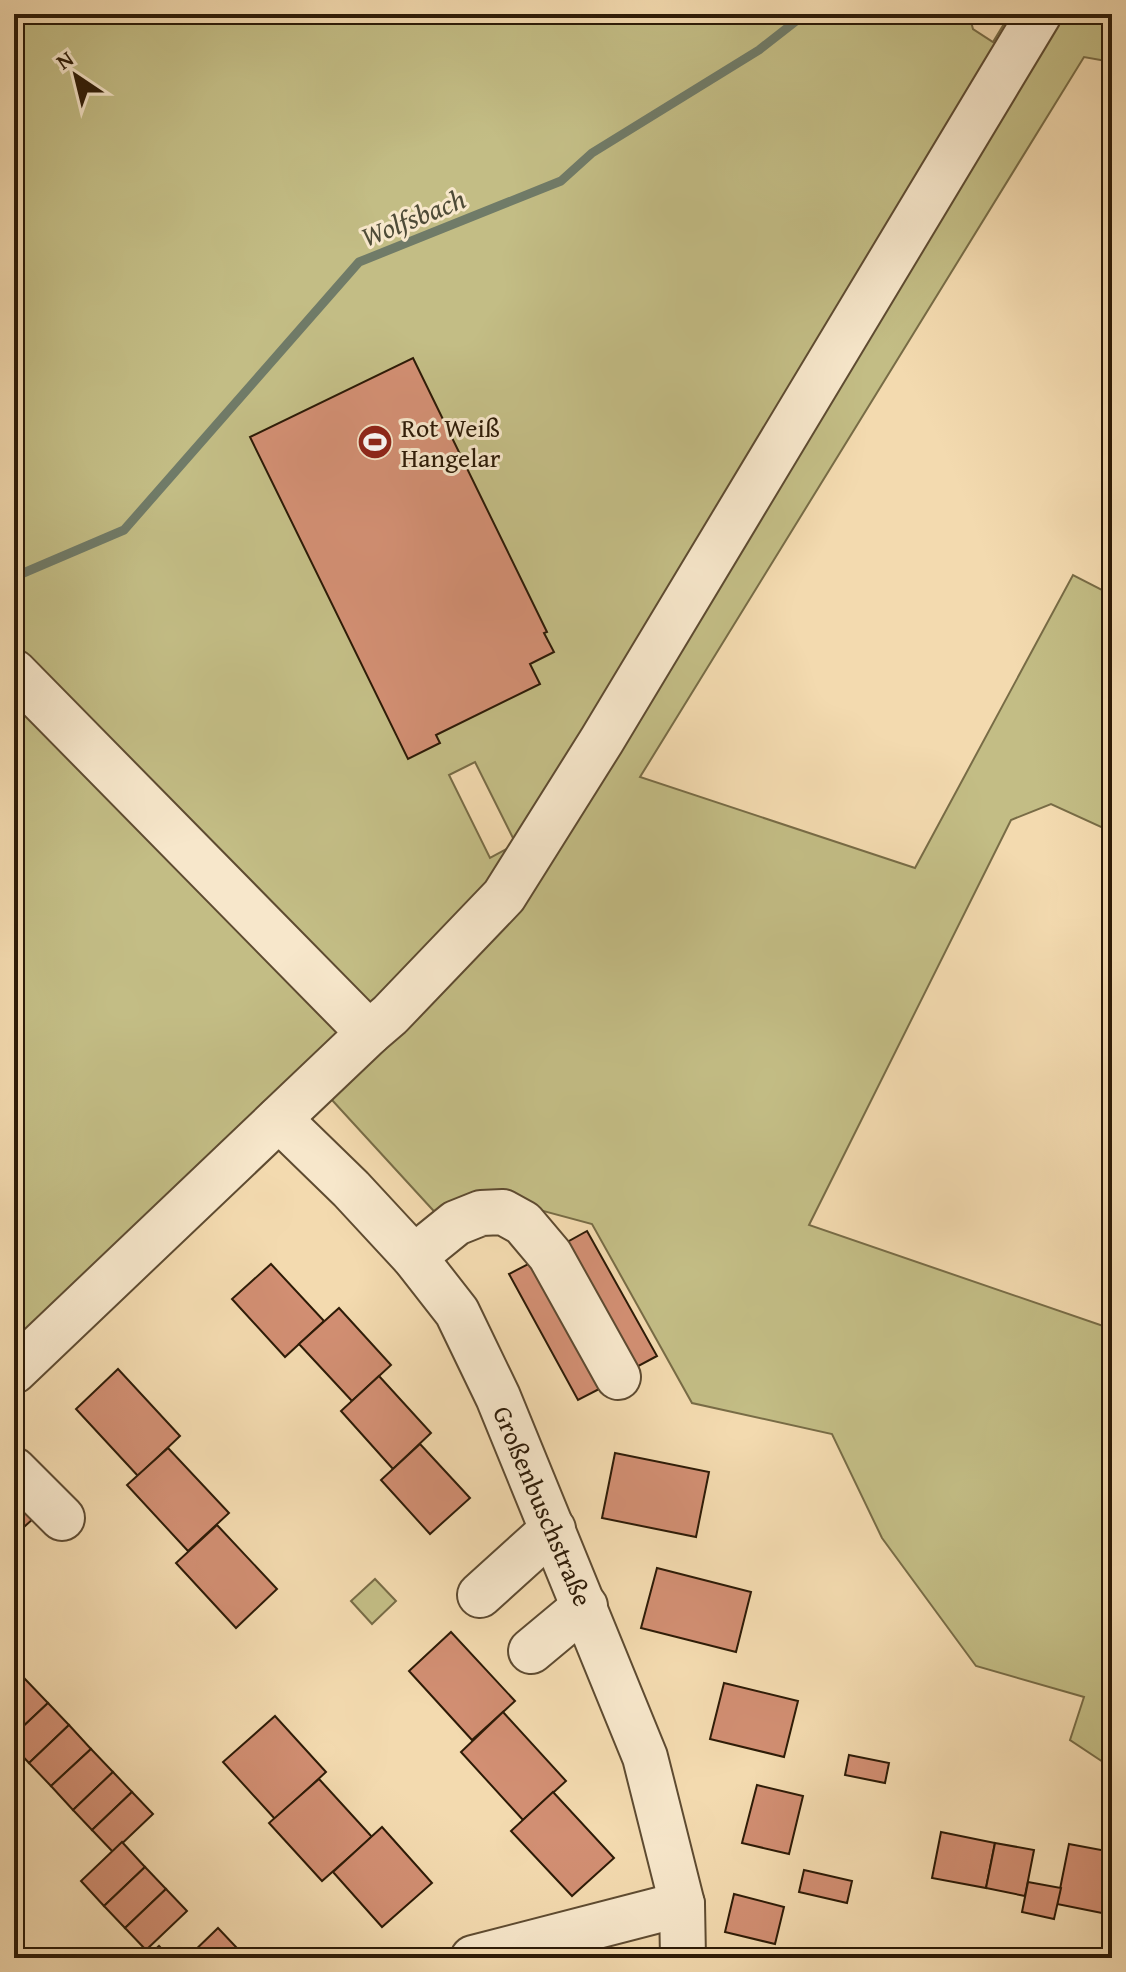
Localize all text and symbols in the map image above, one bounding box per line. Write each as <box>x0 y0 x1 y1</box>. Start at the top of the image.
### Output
north arrow <box>36 36 116 116</box>
text: N <box>49 42 80 77</box>
water label: Wolfsbach <box>355 178 471 256</box>
place label: Rot Weiß Hangelar <box>401 408 501 477</box>
sports icon: Rot Weiß Hangelar <box>356 423 394 461</box>
street label: Großenbuschstraße <box>483 1400 603 1612</box>

